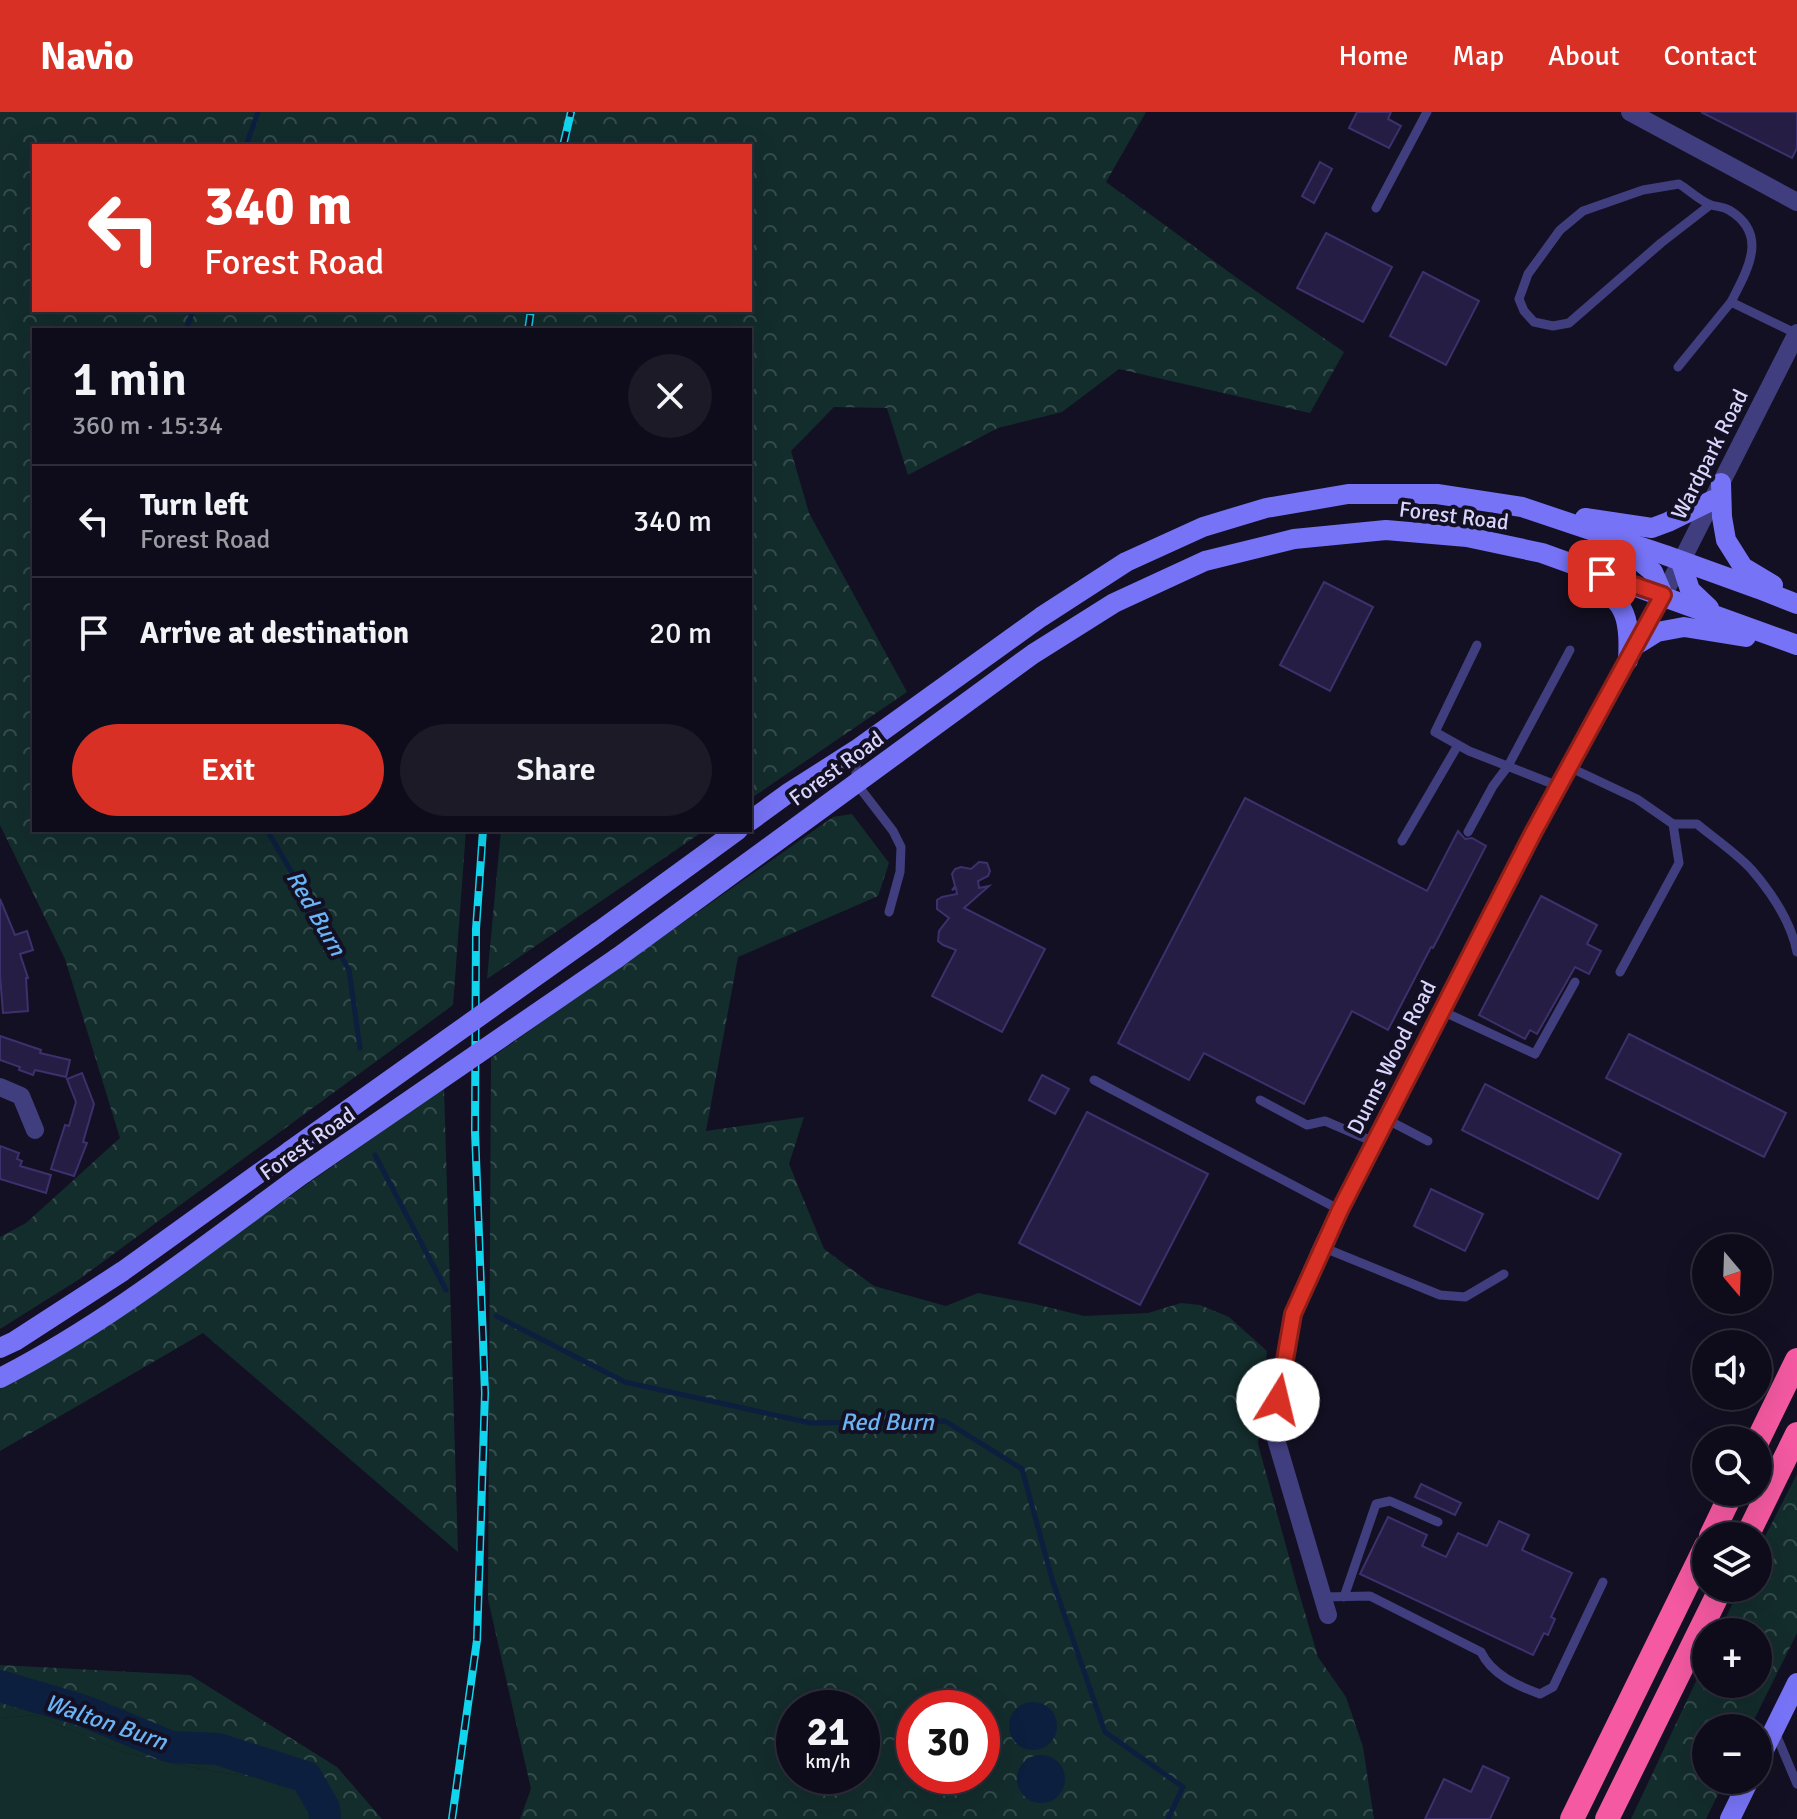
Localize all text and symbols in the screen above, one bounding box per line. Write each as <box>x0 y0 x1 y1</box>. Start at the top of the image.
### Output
text: Navio <box>40 33 134 80</box>
text: Home <box>1339 39 1408 73</box>
text: Map <box>1452 39 1504 73</box>
text: About <box>1548 39 1620 73</box>
text: Contact <box>1664 39 1757 73</box>
text: 340 m <box>204 171 352 240</box>
icon: left <box>72 176 176 280</box>
text: Forest Road <box>204 240 384 285</box>
text: 1 min <box>72 350 187 409</box>
button: close <box>628 354 712 438</box>
street label: Wardpark Road <box>1665 385 1754 524</box>
text: 360 m · 15:34 <box>72 410 223 442</box>
text: Turn left <box>140 487 249 524</box>
street label: Forest Road <box>1398 495 1510 536</box>
icon: left <box>72 499 116 543</box>
text: 340 m <box>633 503 712 540</box>
text: Forest Road <box>140 524 270 556</box>
pin <box>1568 540 1636 608</box>
icon: arrive <box>1580 552 1624 596</box>
icon: arrive <box>72 611 116 655</box>
text: Arrive at destination <box>140 615 409 652</box>
text: 20 m <box>649 615 712 652</box>
button: Exit <box>72 724 384 816</box>
button: Share <box>400 724 712 816</box>
street label: Forest Road <box>784 725 889 812</box>
water label: Red Burn <box>280 865 353 962</box>
street label: Dunns Wood Road <box>1341 976 1442 1139</box>
street label: Forest Road <box>254 1101 360 1186</box>
north arrow <box>1692 1234 1772 1314</box>
map controls <box>1692 1234 1772 1794</box>
button: sound <box>1692 1330 1772 1410</box>
position arrow <box>1236 1358 1320 1442</box>
water label: Red Burn <box>840 1407 935 1437</box>
button: search <box>1692 1426 1772 1506</box>
button: layers <box>1692 1522 1772 1602</box>
button: + <box>1692 1618 1772 1698</box>
water label: Walton Burn <box>41 1687 172 1757</box>
speed limit sign: 30 <box>896 1690 1000 1794</box>
text: 21 <box>806 1707 850 1757</box>
button: − <box>1692 1714 1772 1794</box>
text: km/h <box>805 1749 851 1774</box>

